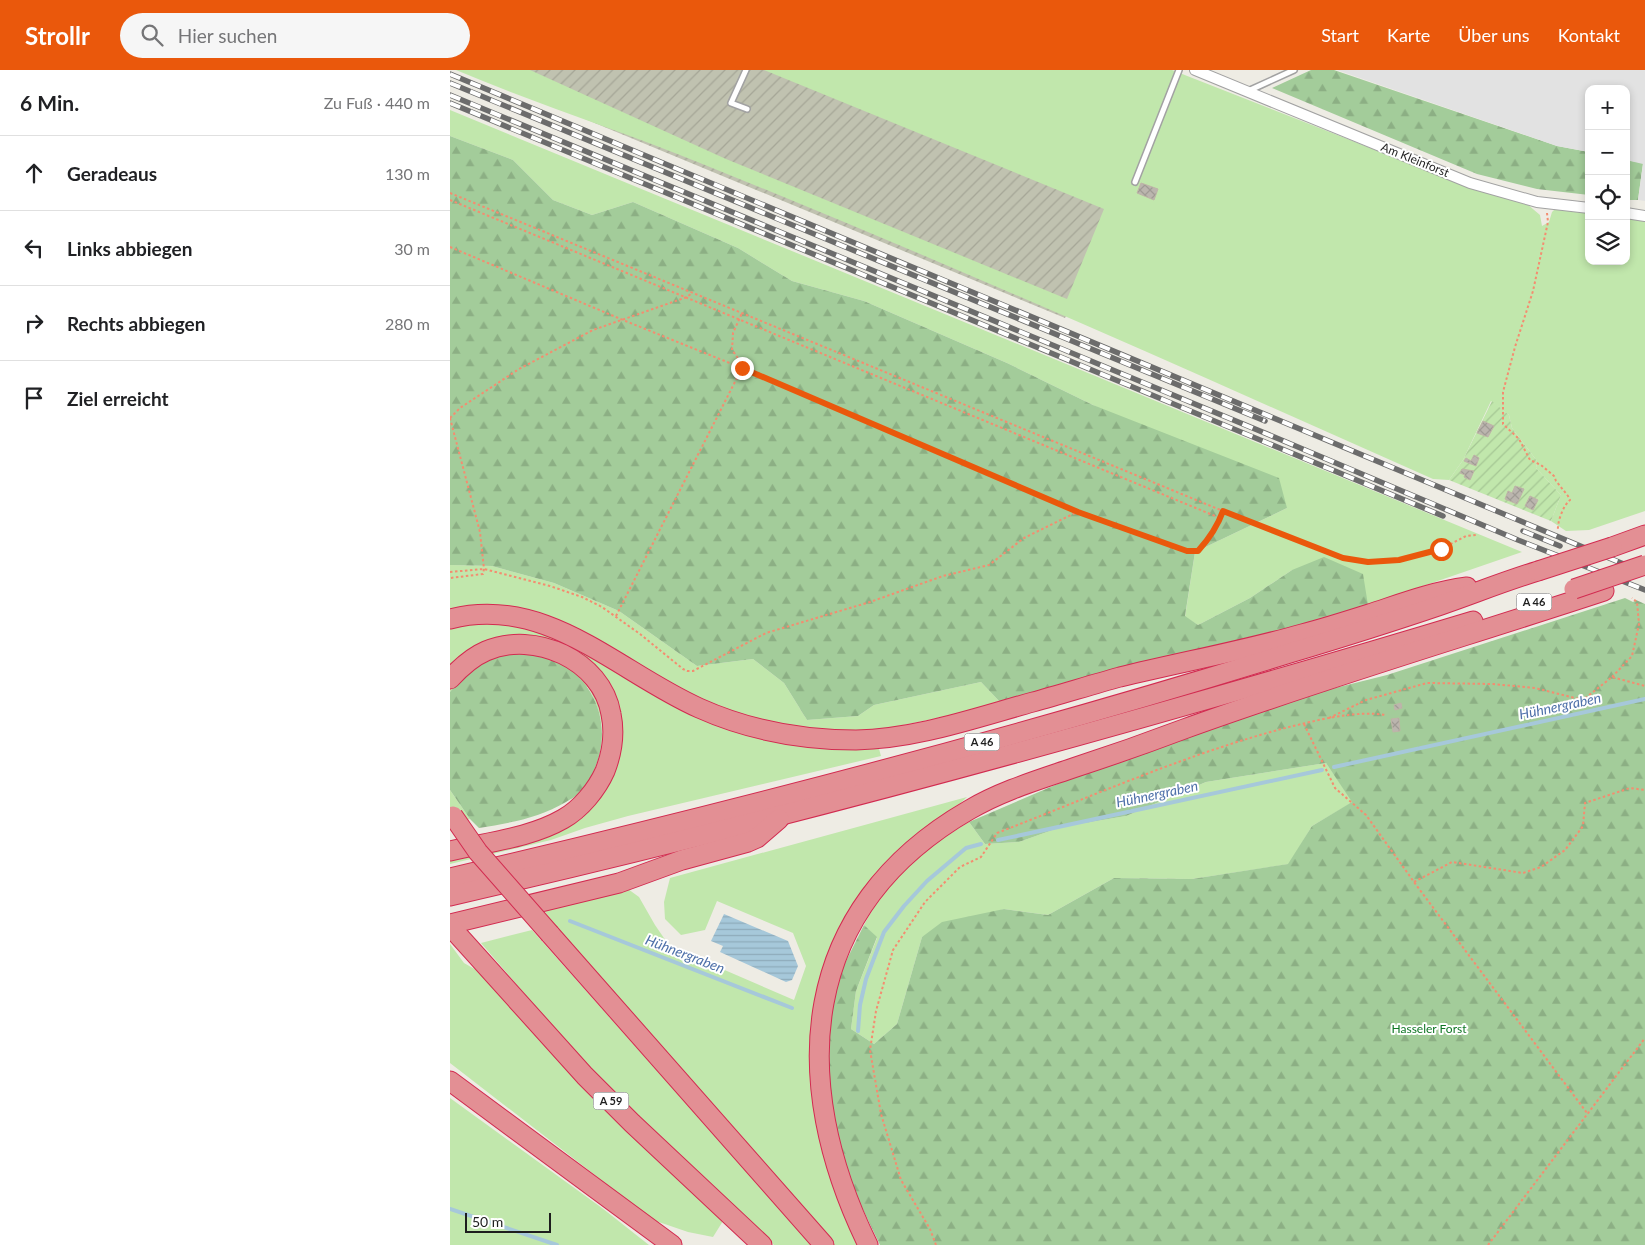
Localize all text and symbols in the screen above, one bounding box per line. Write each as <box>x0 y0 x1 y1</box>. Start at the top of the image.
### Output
search box <box>120 13 470 58</box>
text: Strollr <box>25 21 90 50</box>
icon: search <box>138 21 166 49</box>
text: Hier suchen <box>178 24 277 47</box>
text: Start <box>1321 24 1359 46</box>
text: Karte <box>1387 24 1430 46</box>
text: Über uns <box>1458 24 1530 46</box>
text: Kontakt <box>1558 24 1620 46</box>
map controls <box>1585 85 1630 265</box>
button: + <box>1585 85 1630 130</box>
text: 6 Min. <box>20 90 79 115</box>
text: Zu Fuß · 440 m <box>324 93 430 112</box>
button: − <box>1585 130 1630 175</box>
street label: Am Kleinforst <box>1379 139 1452 180</box>
icon: ahead <box>20 159 48 187</box>
text: Geradeaus <box>67 162 157 185</box>
text: 130 m <box>385 164 430 183</box>
button: locate <box>1585 175 1630 220</box>
button: layers <box>1585 220 1630 265</box>
icon: left <box>20 234 48 262</box>
text: Links abbiegen <box>67 237 192 260</box>
text: 30 m <box>394 239 430 258</box>
icon: right <box>20 309 48 337</box>
text: Rechts abbiegen <box>67 312 205 335</box>
text: 280 m <box>385 314 430 333</box>
route end <box>731 357 754 380</box>
icon: arrive <box>20 384 48 412</box>
text: Ziel erreicht <box>67 387 169 410</box>
route start <box>1430 538 1453 561</box>
road number: A 46 <box>1516 594 1552 610</box>
water label: Hühnergraben <box>1517 689 1602 722</box>
road number: A 46 <box>964 734 1000 750</box>
water label: Hühnergraben <box>1114 777 1199 810</box>
water label: Hühnergraben <box>643 931 727 976</box>
park label: Hasseler Forst <box>1392 1021 1467 1036</box>
road number: A 59 <box>594 1092 628 1110</box>
scale bar <box>465 1210 551 1233</box>
text: 50 m <box>472 1213 503 1230</box>

